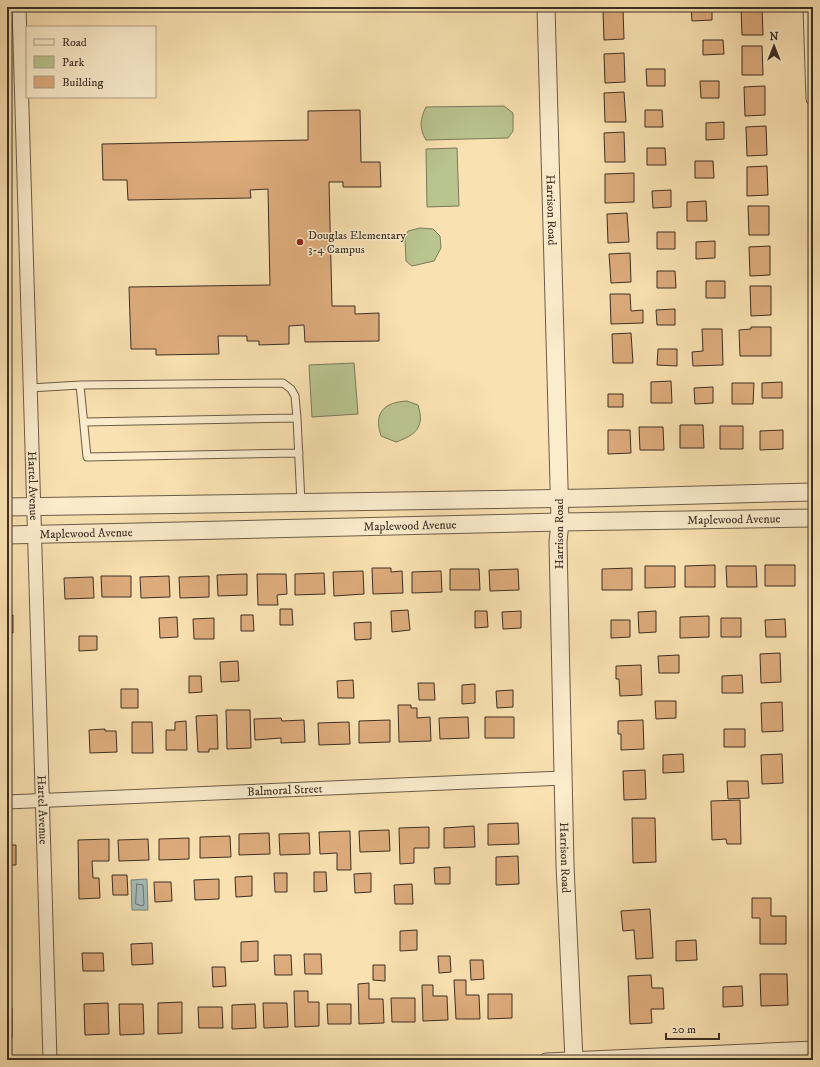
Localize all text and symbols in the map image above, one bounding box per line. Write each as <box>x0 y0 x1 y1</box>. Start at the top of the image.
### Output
legend <box>26 26 156 98</box>
north arrow <box>754 26 794 66</box>
text: N <box>769 30 779 44</box>
text: Road <box>62 35 87 50</box>
text: Park <box>62 55 84 70</box>
text: Building <box>62 75 103 90</box>
street label: Harrison Road <box>543 174 559 246</box>
place label: Douglas Elementary 3-4 Campus <box>308 228 406 257</box>
marker: Douglas Elementary 3-4 Campus <box>295 237 305 247</box>
street label: Hartel Avenue <box>24 451 41 521</box>
street label: Harrison Road <box>552 499 567 569</box>
street label: Maplewood Avenue <box>687 512 781 528</box>
street label: Maplewood Avenue <box>363 517 457 535</box>
street label: Maplewood Avenue <box>39 525 133 542</box>
street label: Hartel Avenue <box>34 775 51 845</box>
street label: Balmoral Street <box>247 781 323 800</box>
street label: Harrison Road <box>556 822 573 893</box>
scale bar <box>666 1015 719 1041</box>
text: 20 m <box>672 1022 696 1037</box>

